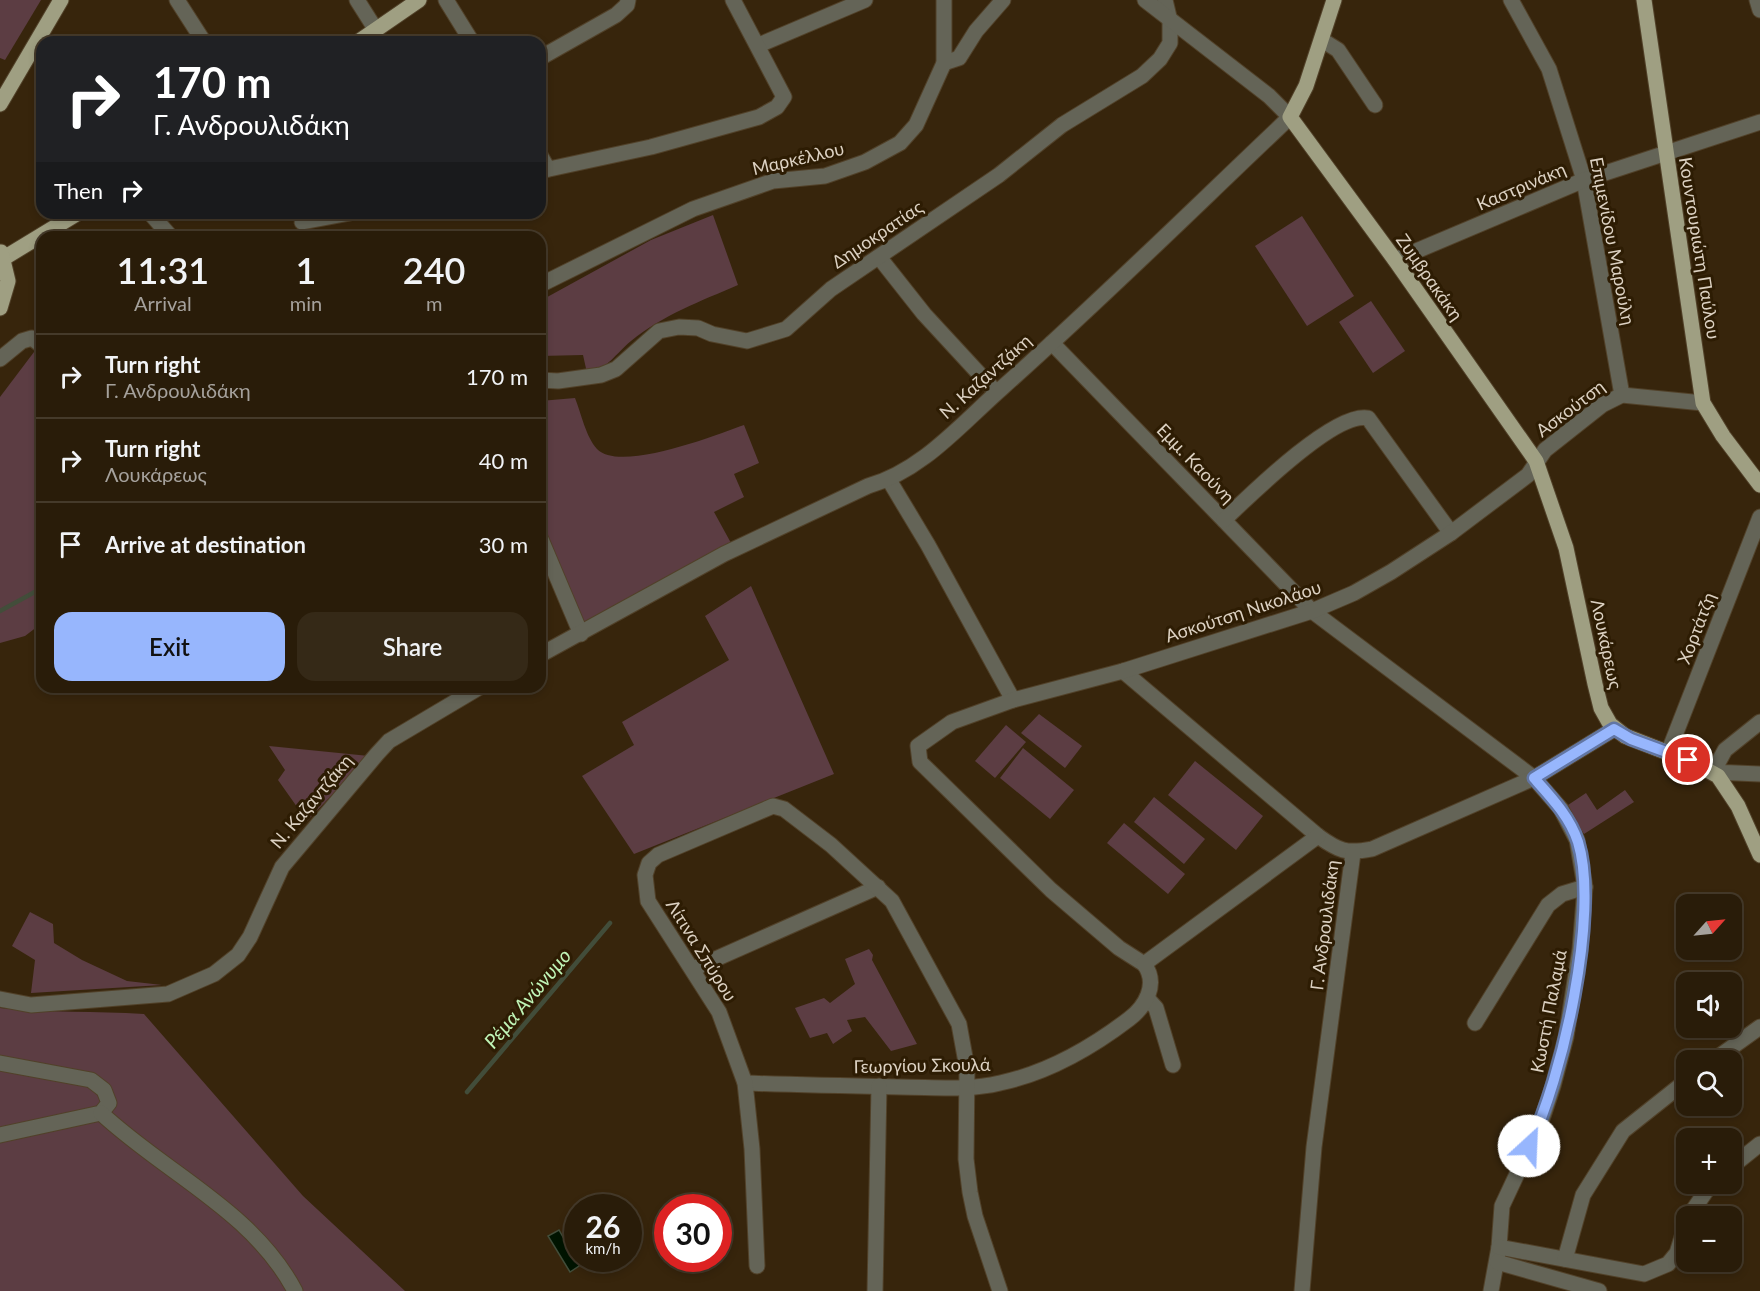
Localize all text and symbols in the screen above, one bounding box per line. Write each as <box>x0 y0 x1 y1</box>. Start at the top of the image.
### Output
text: 170 m <box>153 57 271 107</box>
icon: right <box>54 60 132 138</box>
text: Γ. Ανδρουλιδάκη <box>153 108 350 141</box>
street label: Μαρκέλλου <box>750 137 846 179</box>
street label: Επιμενίδου Μαρούλη <box>1586 155 1640 327</box>
street label: Κουντουριώτη Παύλου <box>1675 155 1725 341</box>
street label: Καστρινάκη <box>1473 157 1569 215</box>
icon: right <box>115 174 148 207</box>
text: Then <box>54 177 103 204</box>
street label: Δημοκρατίας <box>827 195 927 273</box>
street label: Ζυμβρακάκη <box>1392 229 1468 325</box>
text: 11:31 <box>117 248 209 292</box>
text: 1 <box>296 248 316 292</box>
text: 240 <box>403 248 465 292</box>
text: Arrival <box>134 291 192 315</box>
text: min <box>290 291 322 315</box>
text: m <box>426 291 442 315</box>
street label: Ν. Καζαντζάκη <box>935 329 1035 423</box>
text: Turn right <box>105 351 200 378</box>
icon: right <box>54 360 87 393</box>
text: 170 m <box>466 363 528 390</box>
street label: Ασκούτση <box>1531 375 1609 441</box>
text: Γ. Ανδρουλιδάκη <box>105 378 251 402</box>
street label: Εμμ. Καούνη <box>1153 419 1239 507</box>
text: Turn right <box>105 435 200 462</box>
icon: right <box>54 444 87 477</box>
text: 40 m <box>479 447 528 474</box>
text: Λουκάρεως <box>105 462 207 486</box>
icon: arrive <box>54 528 87 561</box>
text: Arrive at destination <box>105 531 306 558</box>
text: 30 m <box>479 531 528 558</box>
street label: Ασκούτση Νικολάου <box>1162 575 1324 647</box>
street label: Χορτάτζη <box>1672 589 1720 667</box>
street label: Λουκάρεως <box>1587 597 1627 692</box>
button: Exit <box>54 612 285 681</box>
button: Share <box>297 612 528 681</box>
pin <box>1662 734 1713 785</box>
icon: arrive <box>1671 743 1704 776</box>
street label: Ν. Καζαντζάκη <box>265 750 357 852</box>
street label: Γ. Ανδρουλιδάκη <box>1305 859 1343 991</box>
north arrow <box>1676 894 1742 960</box>
map controls <box>1676 894 1742 1272</box>
street label: Λίτινα Σπύρου <box>662 895 742 1005</box>
water label: Ρέμα Ανώνυμο <box>478 943 576 1053</box>
street label: Κωστή Παλαμά <box>1525 947 1571 1075</box>
button: sound <box>1676 972 1742 1038</box>
button: search <box>1676 1050 1742 1116</box>
street label: Γεωργίου Σκουλά <box>853 1053 991 1077</box>
position arrow <box>1497 1114 1561 1178</box>
button: + <box>1676 1128 1742 1194</box>
speed limit sign: 30 <box>654 1194 732 1272</box>
button: − <box>1676 1206 1742 1272</box>
text: 26 <box>586 1208 620 1244</box>
text: km/h <box>585 1239 621 1257</box>

